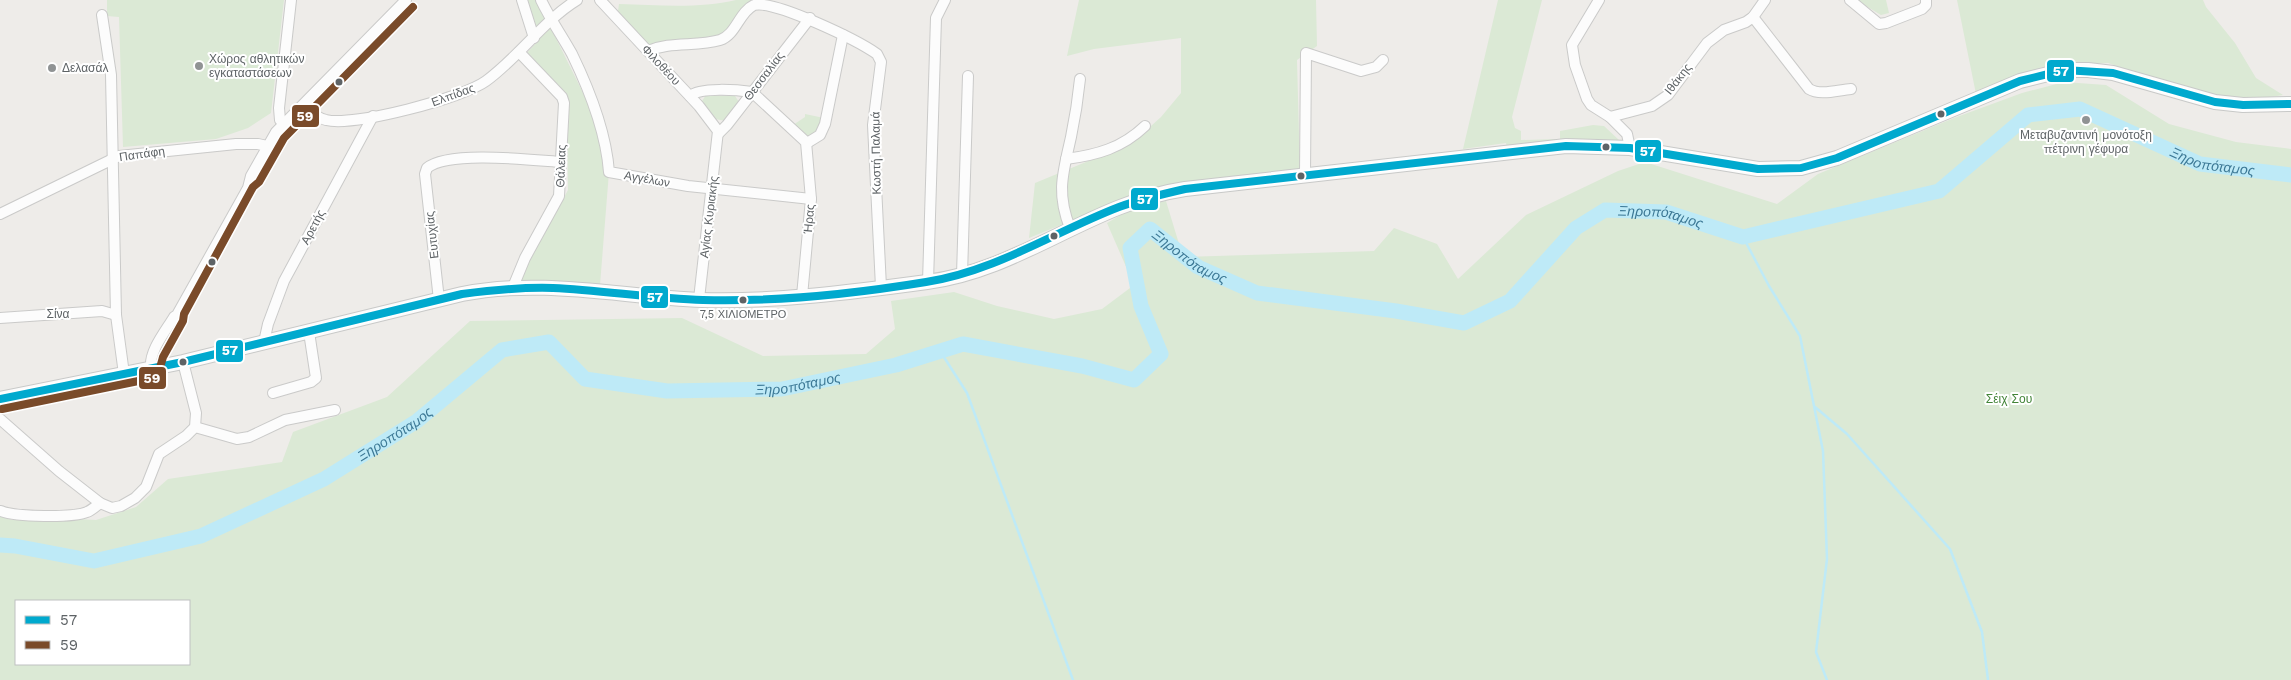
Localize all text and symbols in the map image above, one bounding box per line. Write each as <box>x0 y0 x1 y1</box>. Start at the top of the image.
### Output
street label: Φιλοθέου <box>639 42 683 88</box>
street label: Θεσσαλίας <box>741 49 787 103</box>
place label: Χώρος αθλητικών εγκαταστάσεων <box>209 52 304 80</box>
line badge: 57 <box>2046 59 2075 83</box>
marker: Χώρος αθλητικών εγκαταστάσεων <box>193 60 205 72</box>
place label: Δελασάλ <box>62 61 108 75</box>
street label: Ιθάκης <box>1662 61 1695 97</box>
marker: Δελασάλ <box>46 62 58 74</box>
text: 57 <box>2053 63 2070 79</box>
unlabelled marker <box>334 77 344 87</box>
street label: Ελπίδας <box>430 81 477 109</box>
line badge: 59 <box>291 104 320 128</box>
text: 59 <box>297 108 313 124</box>
unlabelled marker <box>1936 109 1946 119</box>
street label: Κωστή Παλαμά <box>868 111 884 195</box>
marker: Μεταβυζαντινή μονότοξη πέτρινη γέφυρα <box>2080 114 2092 126</box>
place label: Μεταβυζαντινή μονότοξη πέτρινη γέφυρα <box>2020 128 2152 156</box>
line badge: 57 <box>1634 139 1662 163</box>
unlabelled marker <box>1601 142 1611 152</box>
text: 57 <box>1640 143 1657 159</box>
water label: Ξηροπόταμος <box>2167 143 2256 179</box>
street label: Παπάφη <box>118 144 166 164</box>
street label: Θάλειας <box>553 144 569 188</box>
street label: Αγγέλων <box>623 168 671 190</box>
unlabelled marker <box>1296 171 1306 181</box>
street label: Αγίας Κυριακής <box>697 175 721 259</box>
line badge: 57 <box>1130 187 1159 211</box>
text: 57 <box>1137 191 1154 207</box>
water label: Ξηροπόταμος <box>1617 202 1705 232</box>
street label: Ήρας <box>801 203 817 235</box>
street label: Αρετής <box>298 207 328 247</box>
street label: Ευτυχίας <box>423 210 441 259</box>
water label: Ξηροπόταμος <box>1149 226 1230 287</box>
unlabelled marker <box>1049 231 1059 241</box>
unlabelled marker <box>207 257 217 267</box>
line badge: 57 <box>640 285 669 309</box>
text: 57 <box>647 289 664 305</box>
marker: 7,5 ΧΙΛΙΟΜΕΤΡΟ <box>738 295 748 305</box>
street label: Σίνα <box>46 307 70 321</box>
place label: 7,5 ΧΙΛΙΟΜΕΤΡΟ <box>700 308 787 321</box>
line badge: 57 <box>215 339 244 363</box>
text: 57 <box>222 342 239 358</box>
unlabelled marker <box>178 357 188 367</box>
line badge: 59 <box>138 366 167 390</box>
water label: Ξηροπόταμος <box>754 369 842 397</box>
text: 59 <box>144 370 160 386</box>
park label: Σέιχ Σου <box>1986 392 2032 406</box>
water label: Ξηροπόταμος <box>354 403 436 465</box>
legend <box>15 600 190 665</box>
text: 57 <box>60 611 77 629</box>
text: 59 <box>60 636 78 654</box>

